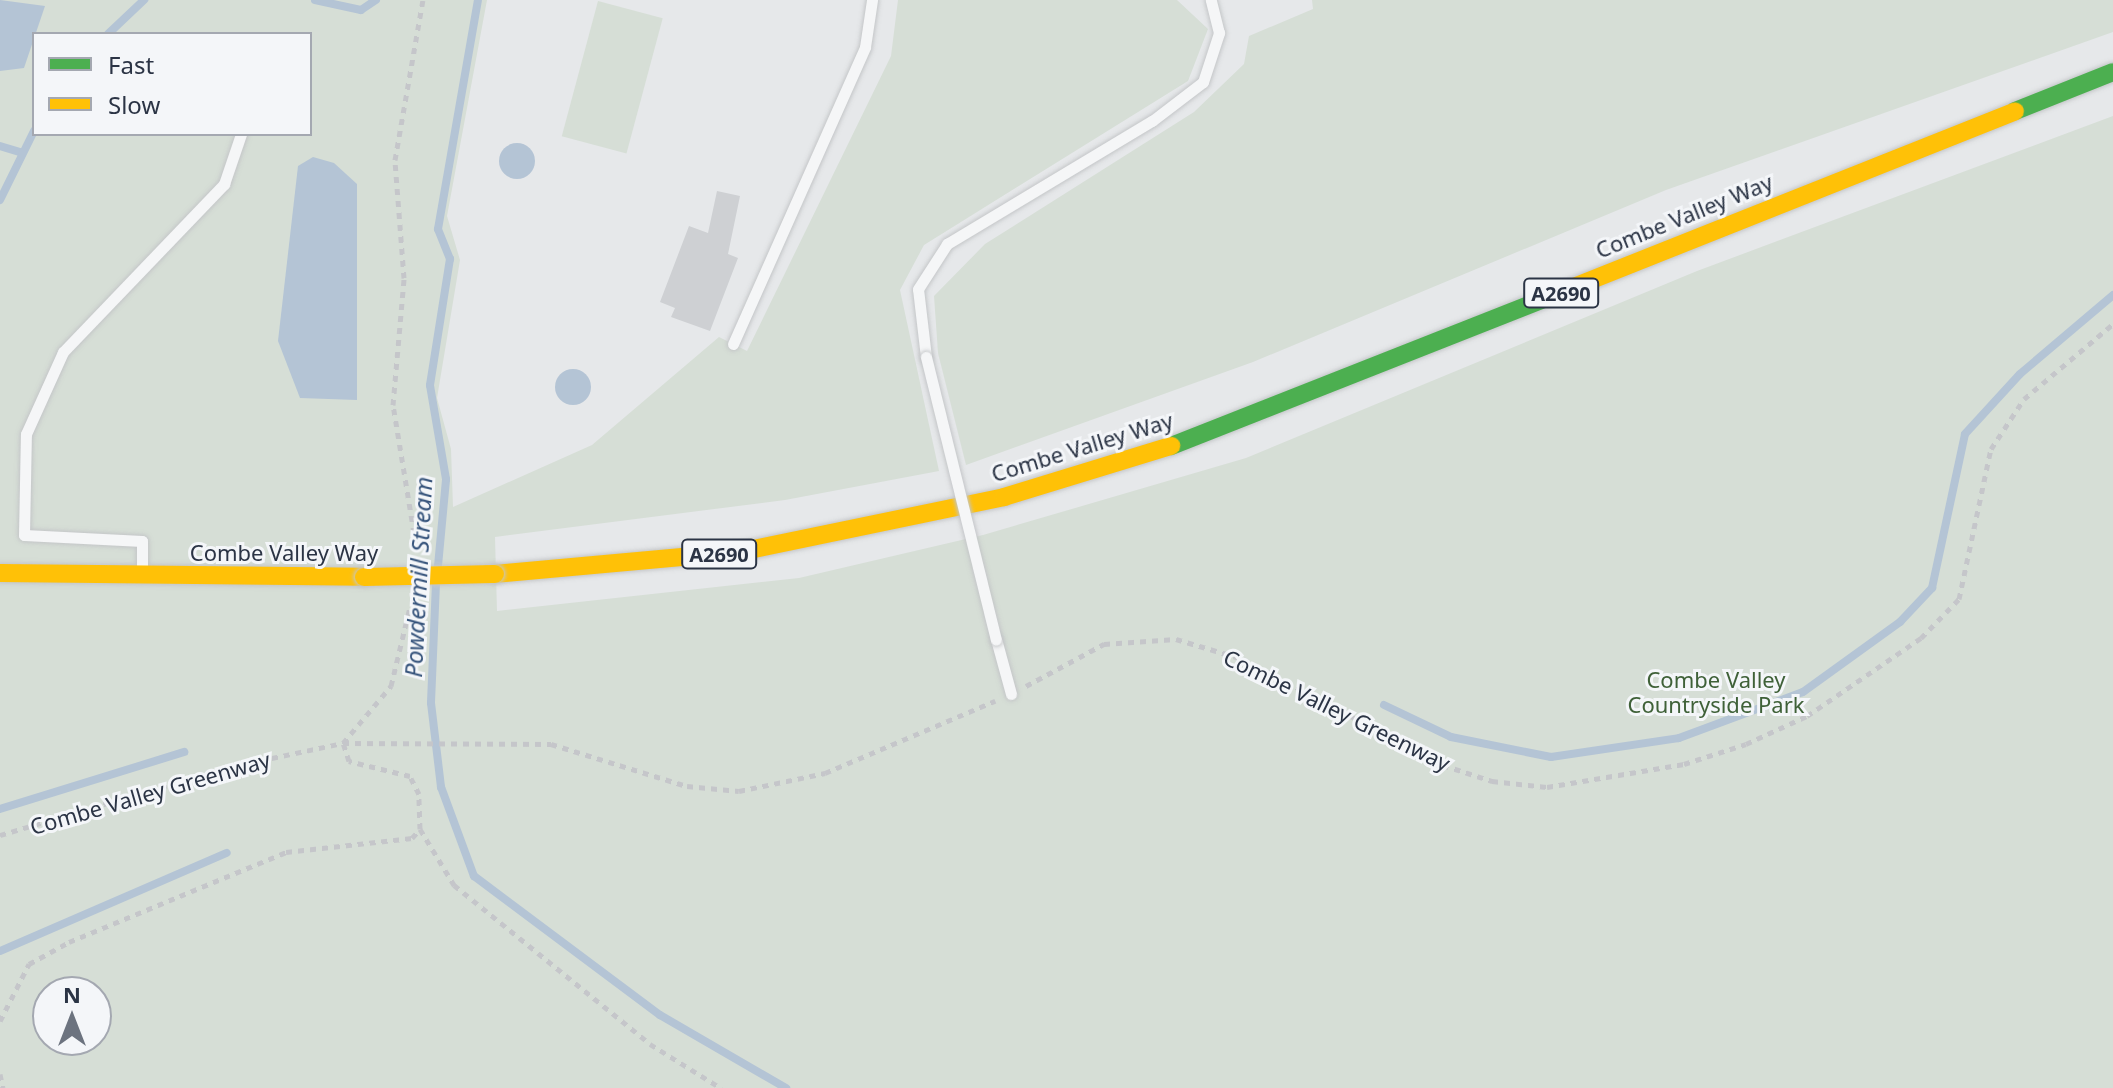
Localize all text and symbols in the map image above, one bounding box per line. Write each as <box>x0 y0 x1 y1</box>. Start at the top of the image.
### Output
legend <box>32 32 312 136</box>
text: Fast <box>108 48 154 81</box>
text: Slow <box>108 88 160 121</box>
street label: Combe Valley Way <box>1592 168 1776 264</box>
road number: A2690 <box>1523 277 1599 309</box>
street label: Combe Valley Way <box>988 407 1176 487</box>
water label: Powdermill Stream <box>398 476 438 678</box>
road number: A2690 <box>681 538 757 570</box>
street label: Combe Valley Way <box>190 540 378 566</box>
street label: Combe Valley Greenway <box>1219 644 1455 776</box>
park label: Combe Valley Countryside Park <box>1627 666 1805 718</box>
street label: Combe Valley Greenway <box>27 746 273 840</box>
north arrow <box>32 976 112 1056</box>
text: N <box>63 979 81 1009</box>

